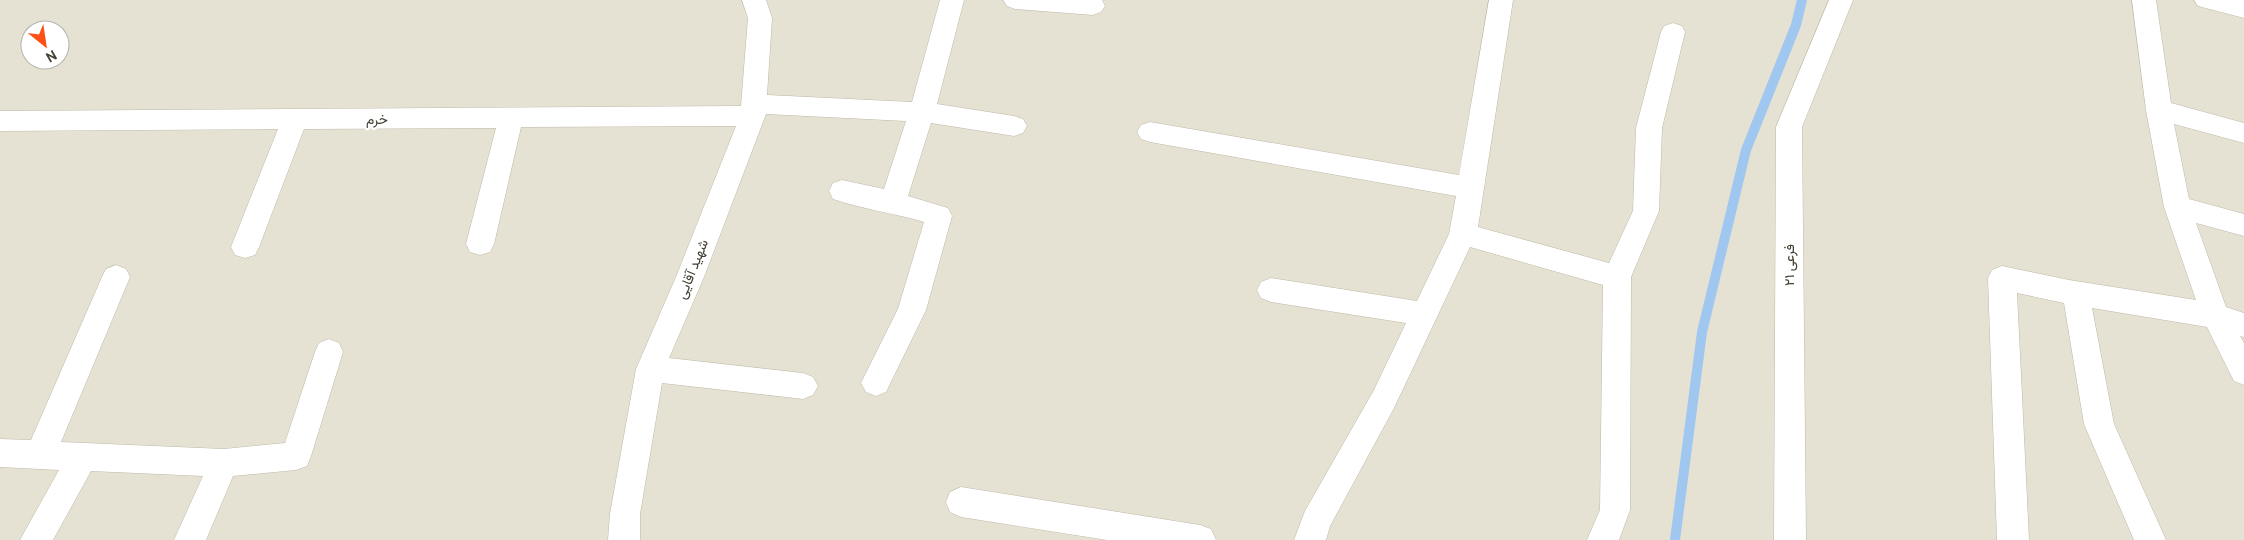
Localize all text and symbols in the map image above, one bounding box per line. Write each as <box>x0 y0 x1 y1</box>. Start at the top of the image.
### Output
north arrow <box>20 20 70 70</box>
text: N <box>42 45 59 65</box>
street label: خرم <box>366 112 388 129</box>
street label: شهید آقایی <box>674 237 713 302</box>
street label: فرعی ۲۱ <box>1782 244 1799 286</box>

